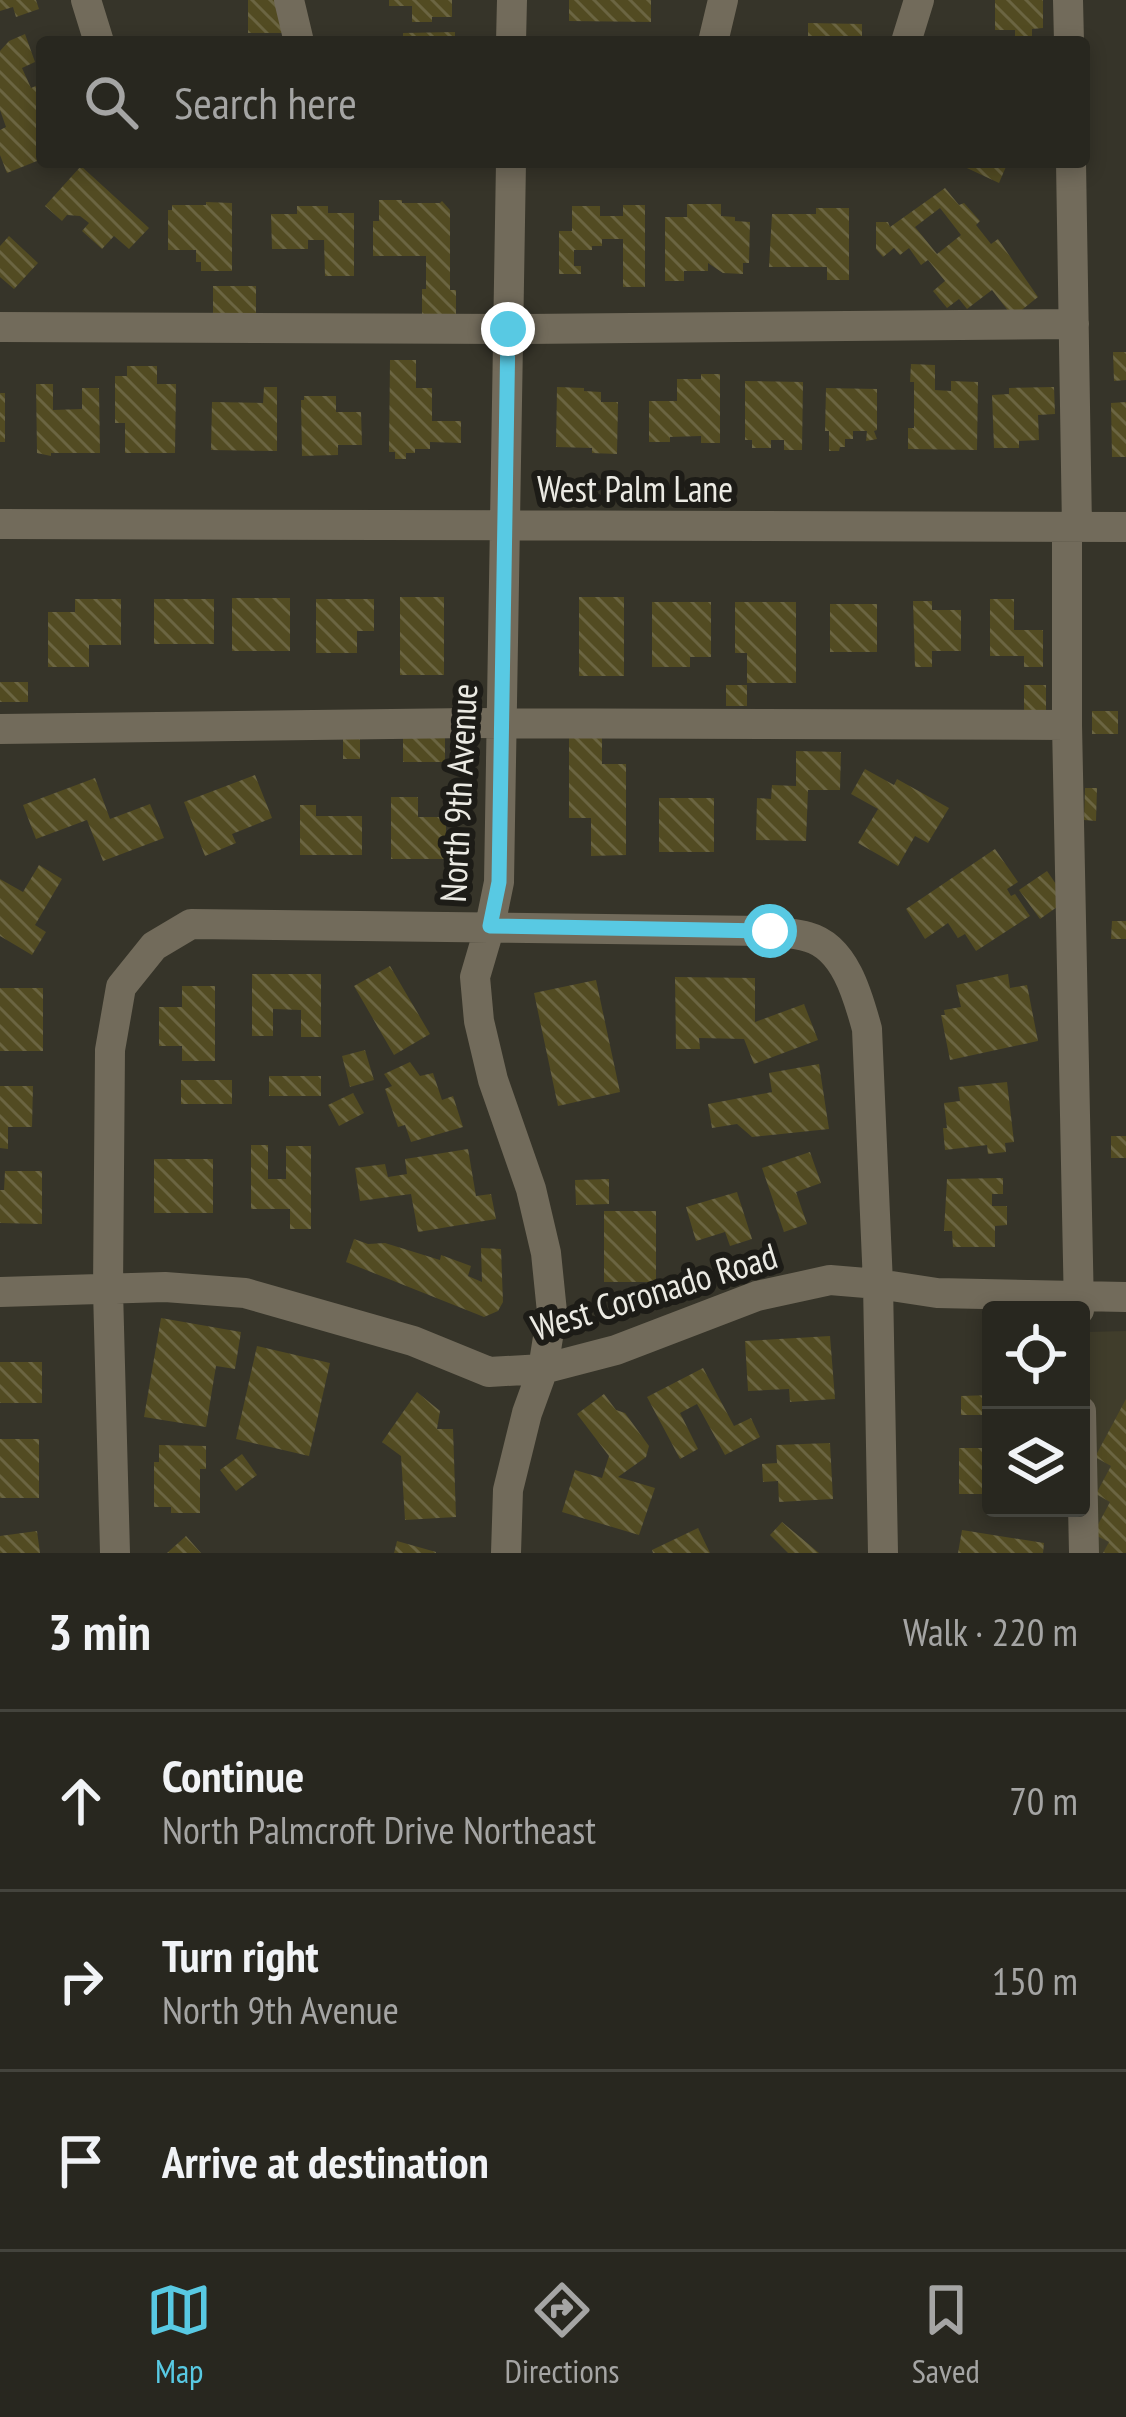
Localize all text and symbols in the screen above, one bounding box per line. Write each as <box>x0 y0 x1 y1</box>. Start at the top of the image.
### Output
search box <box>36 36 1090 168</box>
icon: search <box>78 69 144 135</box>
text: Search here <box>174 73 357 131</box>
route end <box>481 302 535 356</box>
street label: West Palm Lane <box>537 465 733 512</box>
street label: North 9th Avenue <box>429 683 487 903</box>
route start <box>743 904 797 958</box>
street label: West Coronado Road <box>526 1231 782 1351</box>
map controls <box>982 1301 1090 1517</box>
button: locate <box>982 1301 1090 1409</box>
button: layers <box>982 1409 1090 1517</box>
text: 3 min <box>48 1598 151 1664</box>
text: Walk · 220 m <box>903 1606 1078 1657</box>
text: Continue <box>162 1746 304 1804</box>
icon: ahead <box>48 1768 114 1834</box>
text: 70 m <box>1009 1775 1078 1826</box>
text: North Palmcroft Drive Northeast <box>162 1804 596 1855</box>
text: Turn right <box>162 1926 319 1984</box>
icon: right <box>48 1948 114 2014</box>
text: 150 m <box>992 1955 1078 2006</box>
text: North 9th Avenue <box>162 1984 399 2035</box>
icon: arrive <box>48 2128 114 2194</box>
text: Arrive at destination <box>162 2132 489 2190</box>
tab: Map <box>146 2277 212 2392</box>
tab: Directions <box>505 2277 619 2392</box>
tab: Saved <box>912 2277 980 2392</box>

